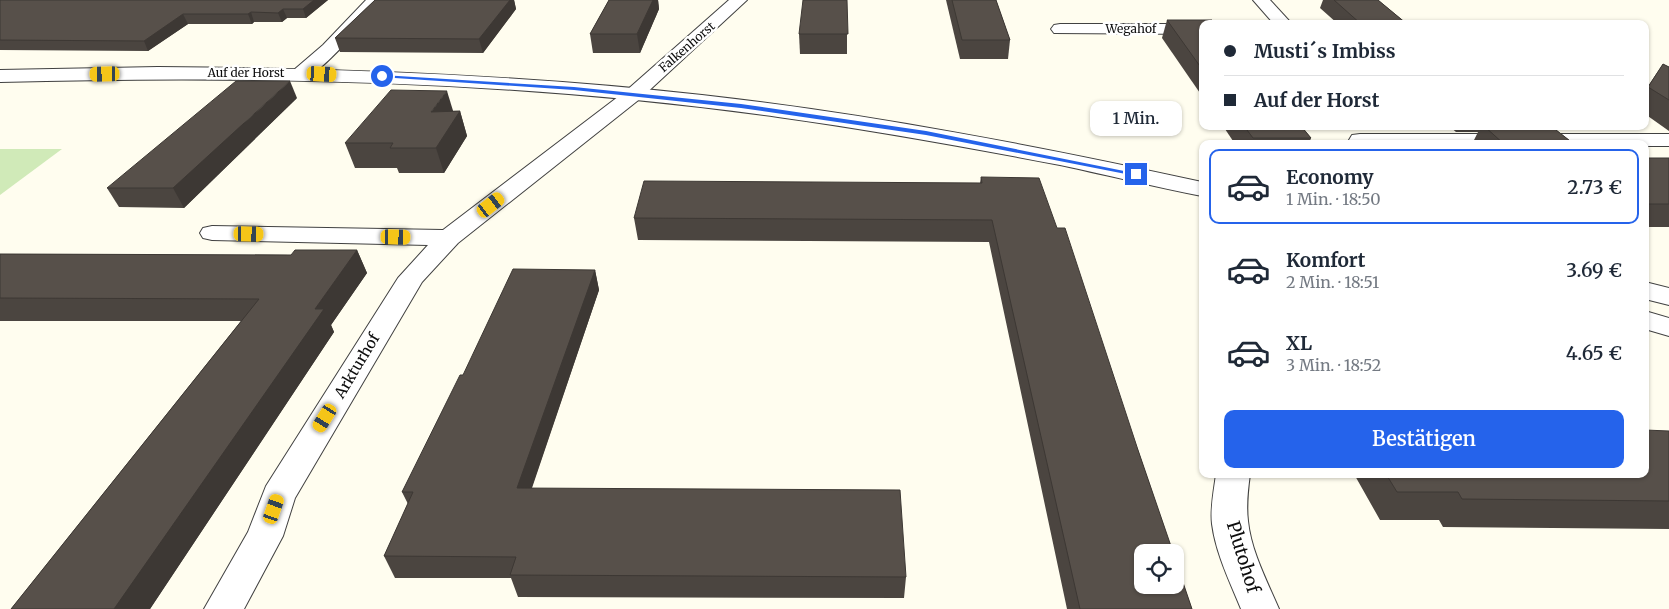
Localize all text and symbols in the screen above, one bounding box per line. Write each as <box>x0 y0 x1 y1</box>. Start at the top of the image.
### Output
street label: Falkenhorst <box>656 18 718 75</box>
street label: Wegahof <box>1105 21 1157 36</box>
text: Musti´s Imbiss <box>1254 39 1396 63</box>
street label: Auf der Horst <box>206 65 285 80</box>
route start <box>371 65 393 87</box>
car <box>89 66 120 82</box>
car <box>306 66 337 82</box>
text: Auf der Horst <box>1254 88 1379 112</box>
callout: 1 Min. <box>1090 101 1182 136</box>
text: 1 Min. <box>1112 108 1160 128</box>
route end <box>1125 163 1147 185</box>
icon: car <box>1226 164 1271 209</box>
text: Economy <box>1286 165 1374 189</box>
text: 2.73 € <box>1567 175 1622 199</box>
text: 1 Min. · 18:50 <box>1286 189 1381 209</box>
car <box>474 190 507 220</box>
car <box>233 226 264 242</box>
car <box>380 229 411 245</box>
icon: car <box>1226 247 1271 292</box>
text: Komfort <box>1286 248 1365 272</box>
text: 3.69 € <box>1566 258 1622 282</box>
text: 2 Min. · 18:51 <box>1286 272 1379 292</box>
street label: Arkturhof <box>329 329 384 402</box>
icon: car <box>1226 330 1271 375</box>
text: XL <box>1286 331 1312 355</box>
text: 4.65 € <box>1566 341 1622 365</box>
text: 3 Min. · 18:52 <box>1286 355 1381 375</box>
car <box>310 401 339 435</box>
button: Bestätigen <box>1224 410 1624 468</box>
car <box>262 492 285 526</box>
street label: Plutohof <box>1222 518 1266 597</box>
map controls <box>1134 544 1184 594</box>
button: locate <box>1134 544 1184 594</box>

